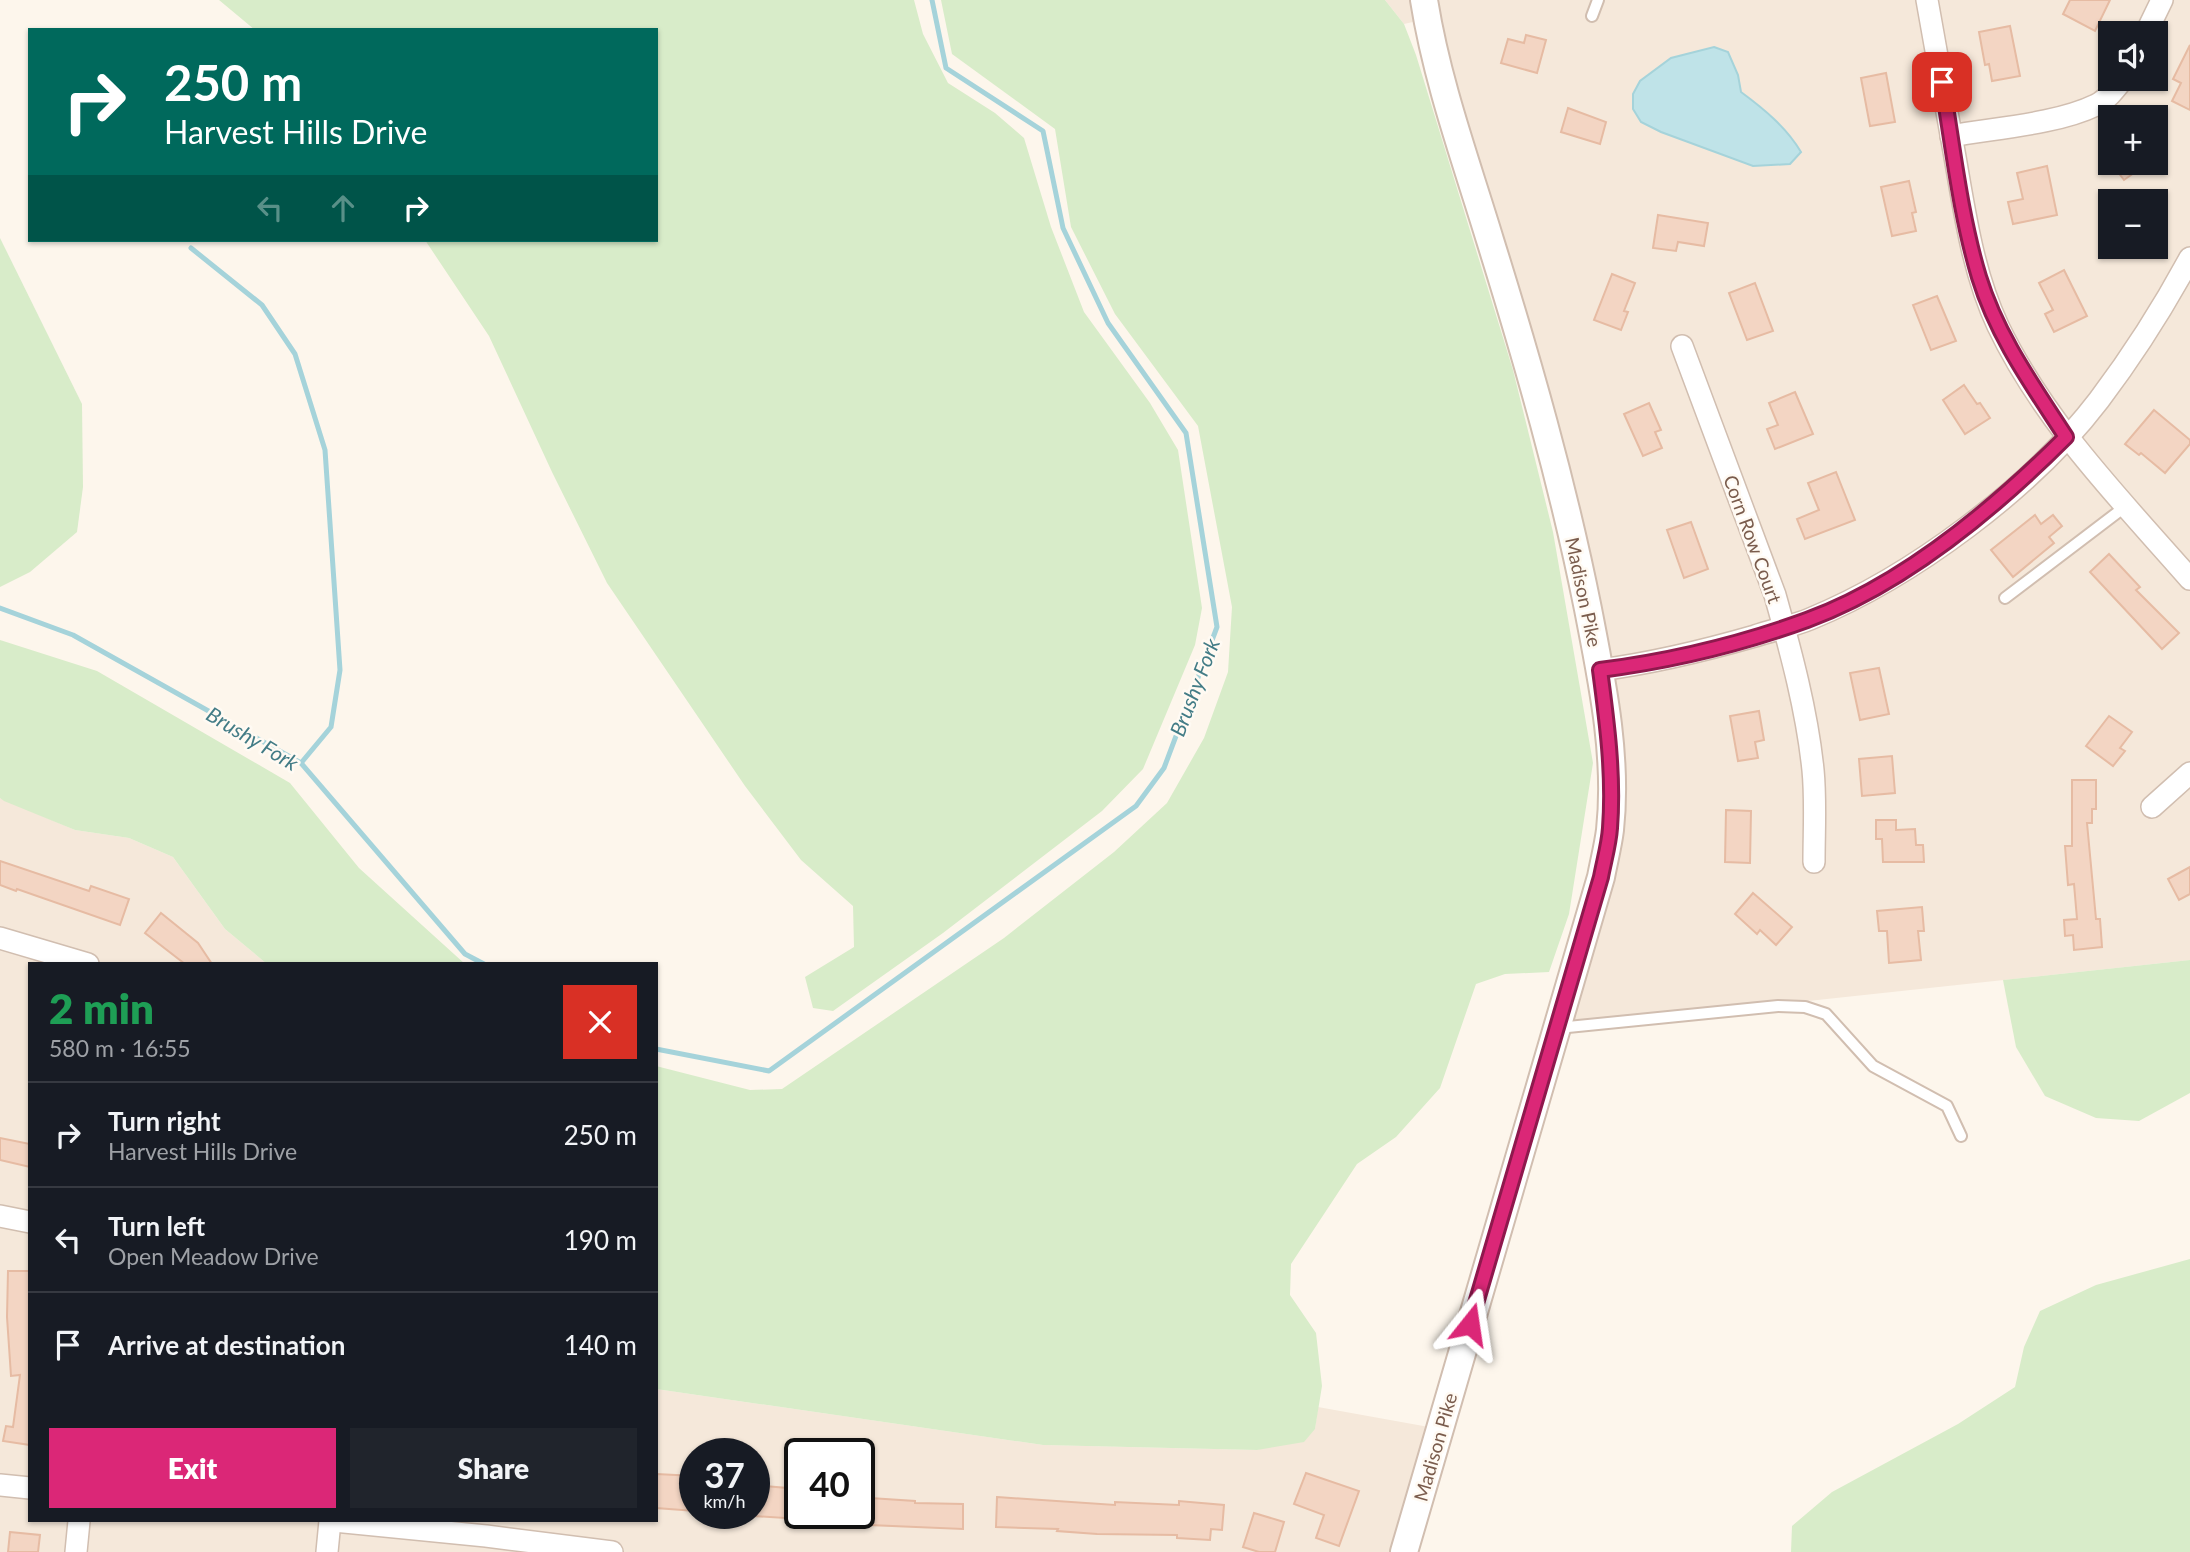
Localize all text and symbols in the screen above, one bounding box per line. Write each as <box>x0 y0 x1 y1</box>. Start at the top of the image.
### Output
map controls <box>2098 21 2168 259</box>
button: sound <box>2098 21 2168 91</box>
pin <box>1912 52 1972 112</box>
text: 250 m <box>164 53 302 111</box>
icon: right <box>49 56 140 147</box>
icon: arrive <box>1923 63 1961 101</box>
button: + <box>2098 105 2168 175</box>
text: Harvest Hills Drive <box>164 112 427 151</box>
icon: left <box>251 189 289 227</box>
icon: ahead <box>324 189 362 227</box>
icon: right <box>397 189 435 227</box>
button: − <box>2098 189 2168 259</box>
street label: Corn Row Court <box>1719 472 1787 606</box>
street label: Madison Pike <box>1561 535 1607 649</box>
water label: Brushy Fork <box>1164 634 1224 739</box>
water label: Brushy Fork <box>203 701 304 776</box>
text: 2 min <box>49 983 154 1033</box>
button: close <box>563 985 637 1059</box>
text: 580 m · 16:55 <box>49 1034 191 1062</box>
text: Turn right <box>108 1105 221 1137</box>
icon: right <box>49 1116 87 1154</box>
text: 250 m <box>564 1119 637 1151</box>
text: Harvest Hills Drive <box>108 1137 297 1165</box>
text: Turn left <box>108 1210 205 1242</box>
icon: left <box>49 1221 87 1259</box>
text: 190 m <box>564 1224 637 1256</box>
text: Open Meadow Drive <box>108 1242 319 1270</box>
position arrow <box>1433 1287 1507 1361</box>
icon: arrive <box>49 1326 87 1364</box>
text: Arrive at destination <box>108 1329 345 1361</box>
text: 140 m <box>564 1329 637 1361</box>
street label: Madison Pike <box>1409 1390 1461 1504</box>
button: Exit <box>49 1428 336 1508</box>
button: Share <box>350 1428 637 1508</box>
speed limit sign: 40 <box>784 1438 875 1529</box>
text: 37 <box>704 1453 745 1495</box>
text: km/h <box>703 1490 746 1512</box>

